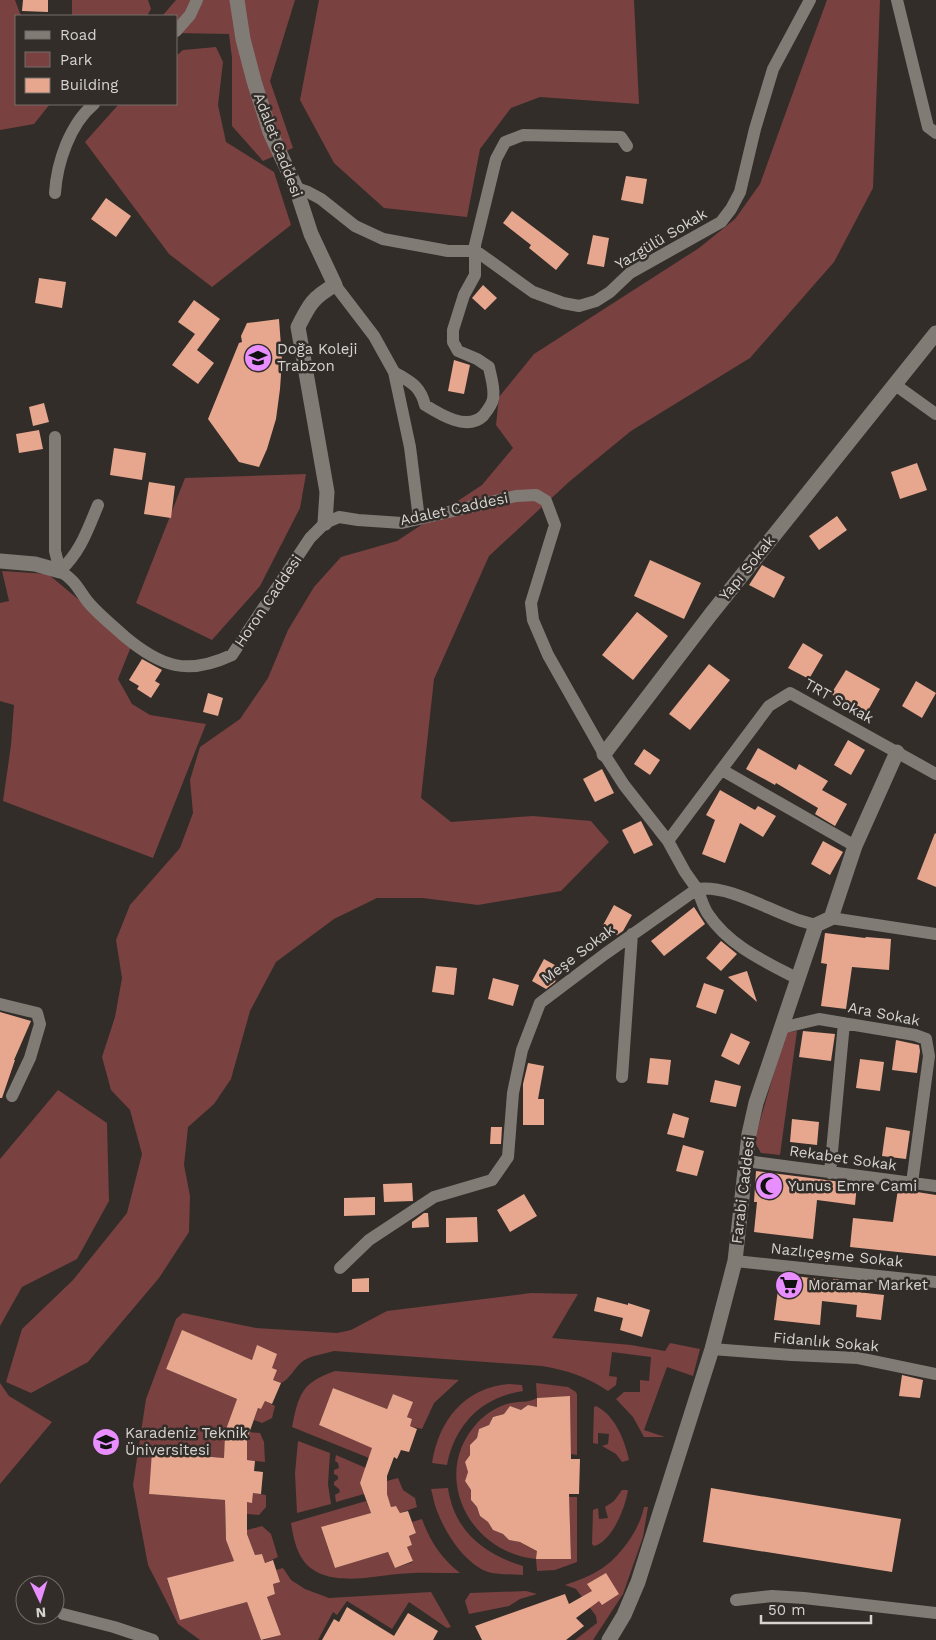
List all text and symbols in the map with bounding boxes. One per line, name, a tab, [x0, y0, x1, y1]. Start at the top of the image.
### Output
legend	[15, 15, 178, 105]
text: Road	[60, 26, 97, 44]
text: Park	[60, 51, 93, 69]
text: Building	[60, 76, 118, 94]
street label: Adalet Caddesi	[250, 90, 306, 200]
street label: Yazgülü Sokak	[612, 204, 711, 273]
place label: Doğa Koleji Trabzon	[277, 340, 358, 375]
school or university icon: Doğa Koleji Trabzon	[243, 343, 273, 373]
street label: Adalet Caddesi	[398, 489, 510, 529]
street label: Yapı Sokak	[715, 532, 779, 604]
street label: Horon Caddesi	[231, 551, 305, 651]
street label: TRT Sokak	[801, 675, 877, 728]
street label: Meşe Sokak	[538, 920, 619, 987]
street label: Ara Sokak	[846, 998, 922, 1030]
street label: Farabi Caddesi	[727, 1135, 759, 1245]
street label: Rekabet Sokak	[788, 1142, 898, 1175]
mosque icon: Yunus Emre Cami	[754, 1171, 784, 1201]
place label: Yunus Emre Cami	[788, 1177, 917, 1195]
street label: Nazlıçeşme Sokak	[770, 1239, 905, 1271]
supermarket icon: Moramar Market	[774, 1270, 804, 1300]
place label: Moramar Market	[808, 1276, 929, 1294]
street label: Fidanlık Sokak	[772, 1328, 880, 1356]
place label: Karadeniz Teknik Üniversitesi	[125, 1424, 248, 1459]
school or university icon: Karadeniz Teknik Üniversitesi	[91, 1427, 121, 1457]
north arrow	[15, 1575, 65, 1625]
scale bar	[761, 1592, 871, 1624]
text: 50 m	[768, 1601, 805, 1619]
text: N	[35, 1605, 47, 1621]

